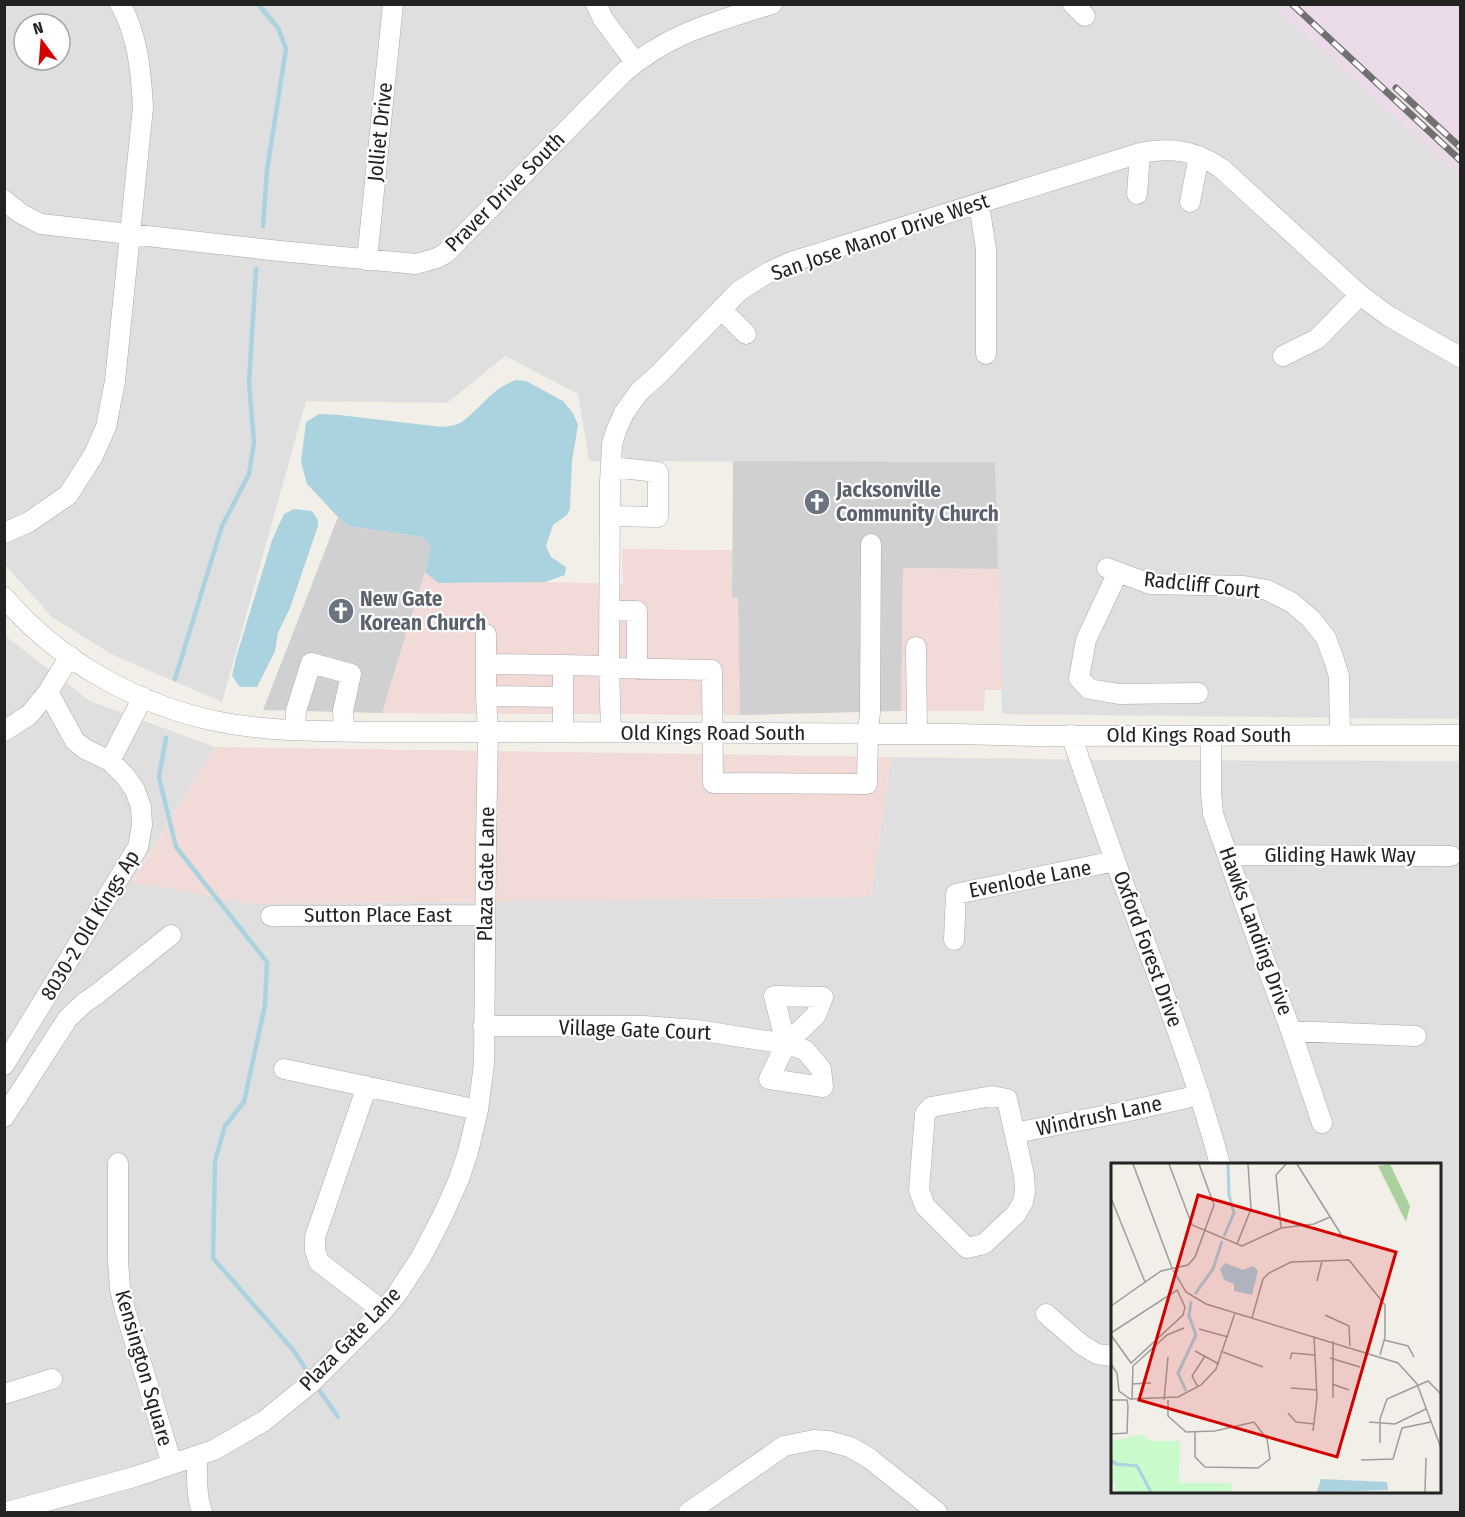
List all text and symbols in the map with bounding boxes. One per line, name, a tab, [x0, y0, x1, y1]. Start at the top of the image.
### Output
north arrow	[12, 12, 72, 72]
text: N	[31, 18, 45, 39]
street label: Jolliet Drive	[362, 81, 398, 183]
street label: Praver Drive South	[440, 127, 570, 257]
street label: San Jose Manor Drive West	[768, 187, 992, 286]
place label: Jacksonville Community Church	[835, 477, 999, 527]
church icon: Jacksonville Community Church	[802, 487, 832, 517]
street label: Radcliff Court	[1143, 566, 1262, 604]
place label: New Gate Korean Church	[360, 586, 486, 636]
church icon: New Gate Korean Church	[326, 596, 356, 626]
street label: Old Kings Road South	[621, 720, 805, 746]
street label: Old Kings Road South	[1107, 722, 1291, 748]
street label: Plaza Gate Lane	[472, 806, 500, 942]
street label: Gliding Hawk Way	[1264, 842, 1416, 868]
street label: Hawks Landing Drive	[1213, 843, 1299, 1019]
street label: 8030-2 Old Kings Ap	[35, 845, 145, 1005]
street label: Evenlode Lane	[967, 854, 1093, 904]
street label: Oxford Forest Drive	[1108, 867, 1188, 1031]
street label: Sutton Place East	[304, 902, 452, 928]
street label: Village Gate Court	[558, 1014, 712, 1046]
street label: Windrush Lane	[1034, 1090, 1164, 1142]
inset map	[1111, 1163, 1441, 1493]
street label: Plaza Gate Lane	[294, 1281, 406, 1397]
street label: Kensington Square	[109, 1287, 179, 1449]

